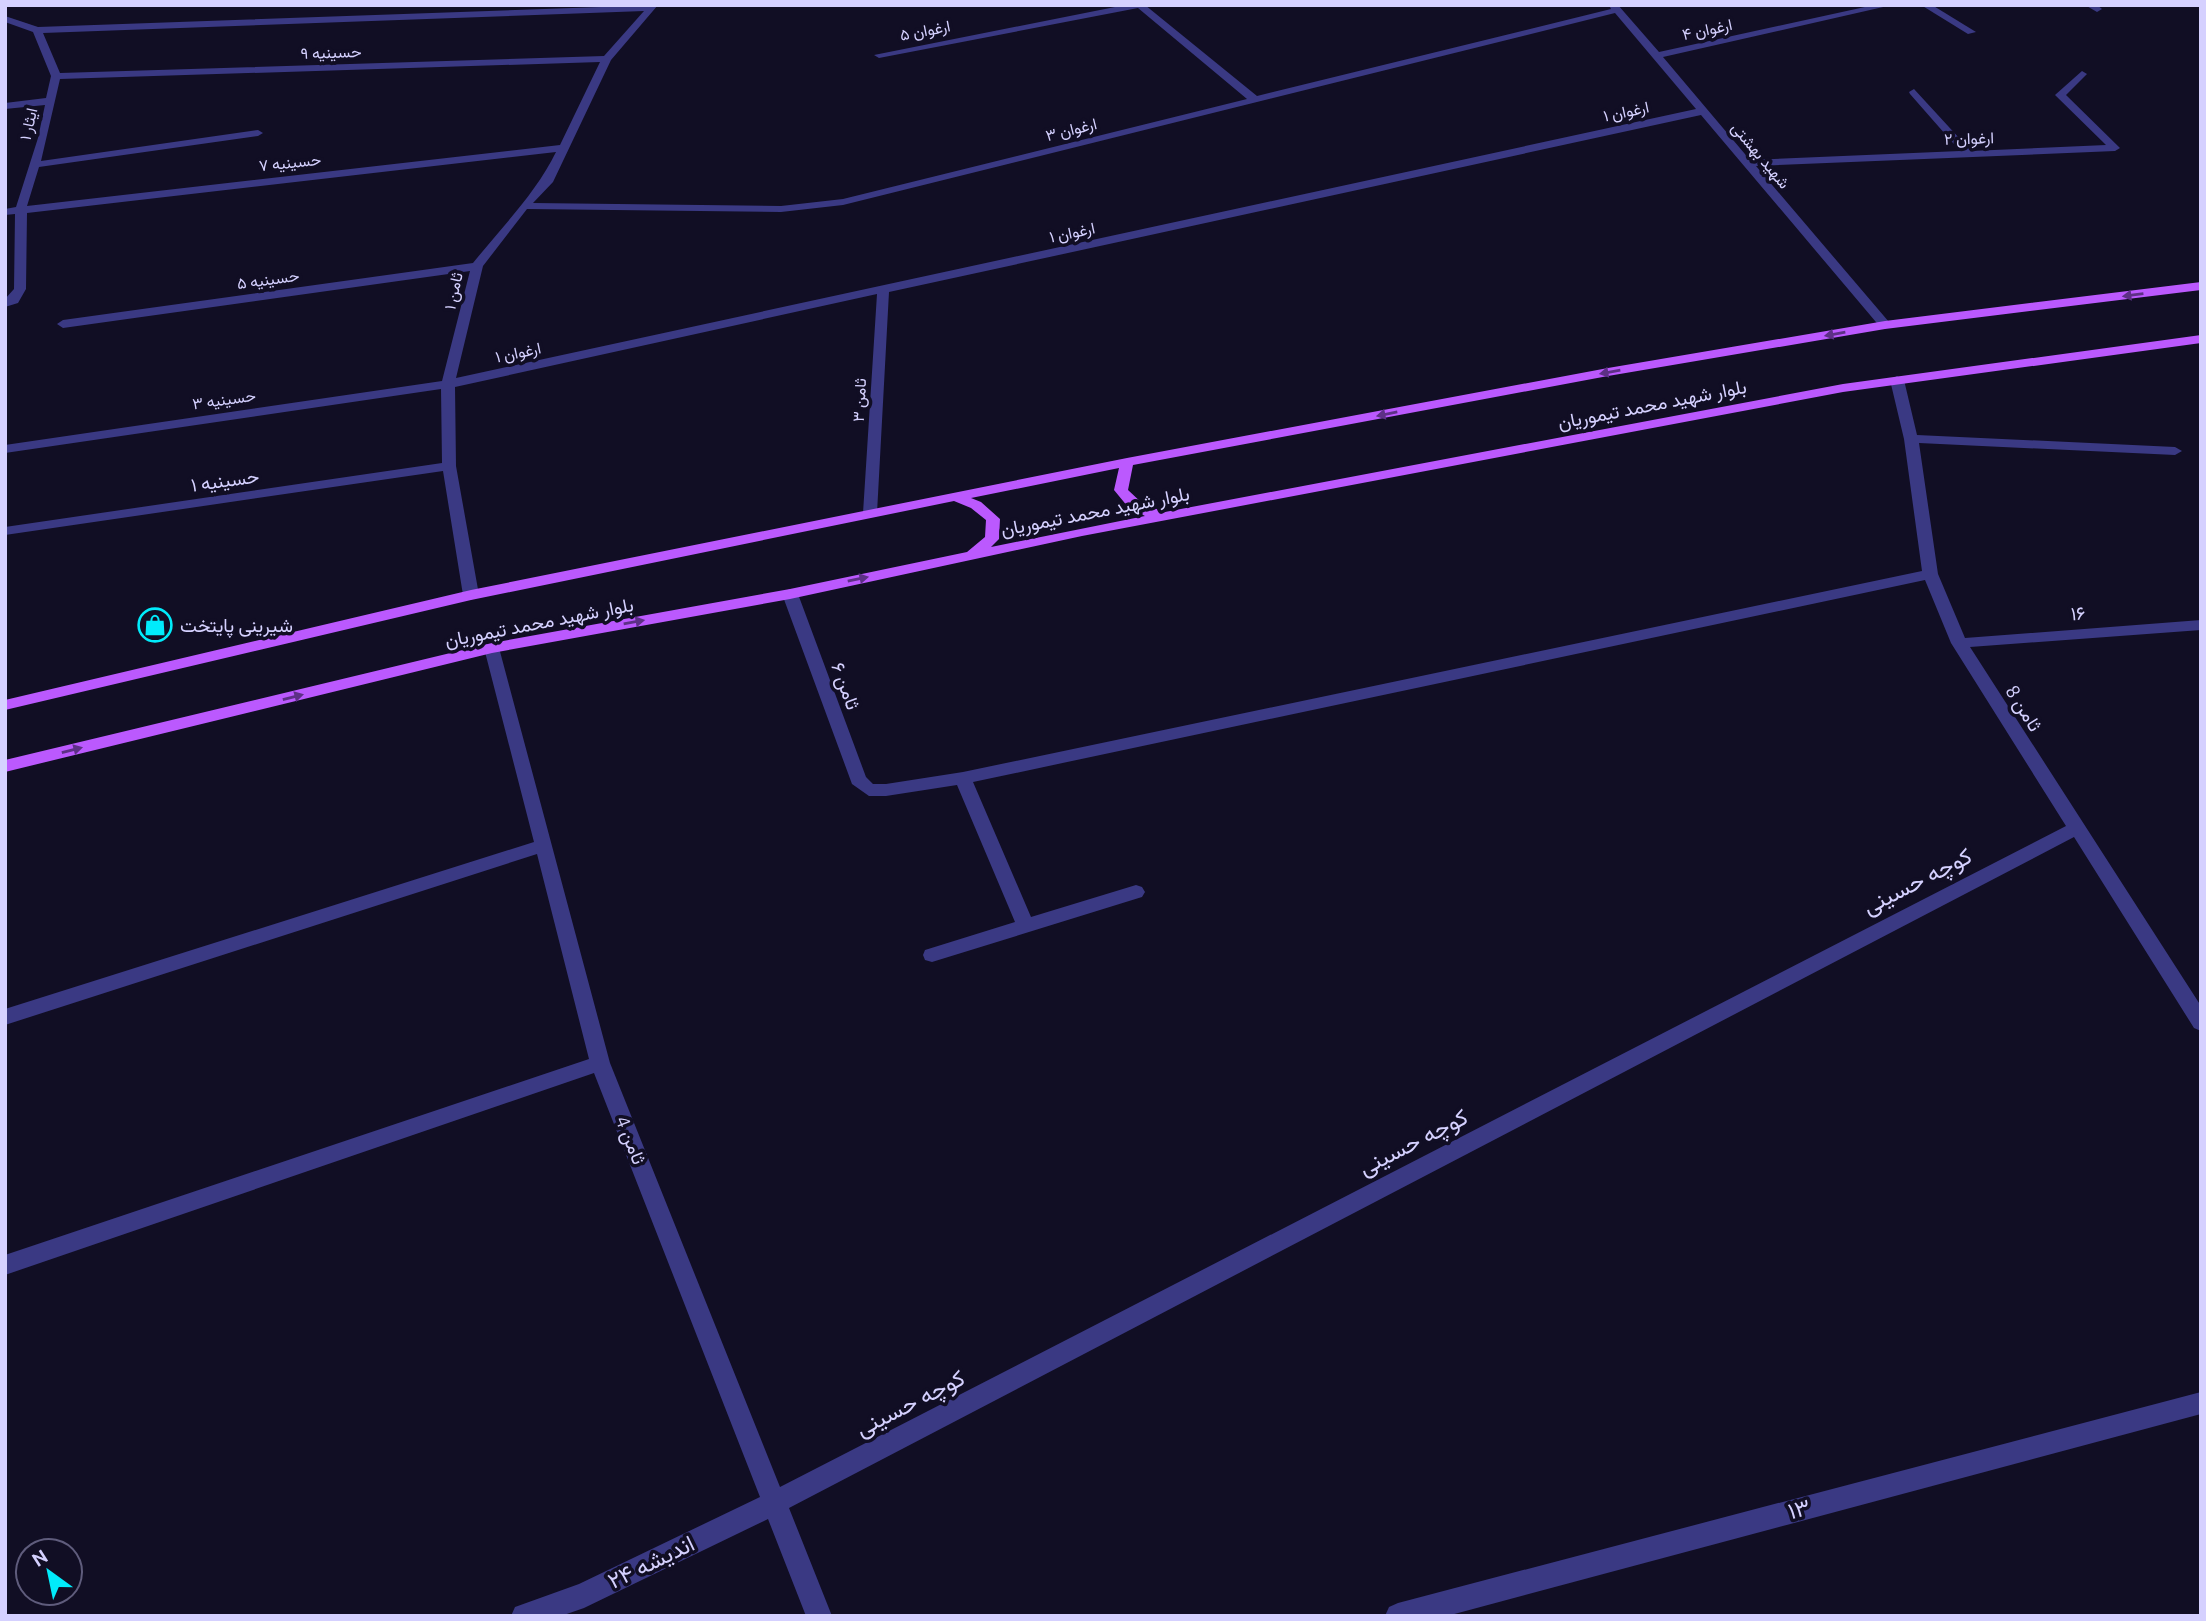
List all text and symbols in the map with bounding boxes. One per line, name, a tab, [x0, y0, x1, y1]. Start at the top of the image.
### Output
street label: ارغوان ۴	[1680, 15, 1734, 45]
street label: ارغوان ۵	[898, 16, 952, 46]
street label: حسینیه ۹	[300, 42, 362, 63]
street label: ارغوان ۱	[1602, 97, 1651, 127]
street label: ایثار ۱	[16, 106, 42, 142]
street label: ارغوان ۳	[1044, 114, 1099, 146]
street label: شهید بهشتی	[1727, 118, 1794, 193]
street label: ارغوان ۲	[1944, 128, 1994, 150]
street label: حسینیه ۷	[258, 150, 322, 175]
street label: ارغوان ۱	[1048, 218, 1097, 248]
street label: حسینیه ۵	[236, 266, 301, 293]
street label: ثامن ۱	[440, 271, 468, 312]
one-way arrow	[2122, 289, 2144, 300]
one-way arrow	[1824, 329, 1846, 340]
street label: ارغوان ۱	[494, 338, 543, 368]
one-way arrow	[1599, 367, 1621, 378]
street label: بلوار شهید محمد تیموریان	[1556, 375, 1748, 434]
street label: ثامن ۳	[849, 378, 871, 422]
street label: حسینیه ۳	[191, 386, 257, 413]
one-way arrow	[1376, 409, 1398, 420]
street label: حسینیه ۱	[189, 464, 261, 497]
street label: بلوار شهید محمد تیموریان	[999, 482, 1191, 541]
one-way arrow	[847, 574, 869, 585]
street label: بلوار شهید محمد تیموریان	[443, 593, 635, 652]
street label: ۱۶	[2070, 602, 2086, 624]
shop icon: شیرینی پایتخت	[136, 606, 174, 644]
place label: شیرینی پایتخت	[180, 614, 293, 639]
one-way arrow	[624, 616, 646, 627]
street label: ثامن ۶	[826, 659, 865, 713]
street label: ثامن 8	[2001, 681, 2047, 736]
one-way arrow	[282, 691, 304, 702]
one-way arrow	[61, 744, 83, 755]
street label: کوچه حسینی	[1858, 842, 1977, 922]
street label: کوچه حسینی	[1354, 1103, 1473, 1183]
street label: ثامن 4	[610, 1113, 651, 1168]
street label: کوچه حسینی	[851, 1364, 970, 1444]
street label: ۱۳	[1785, 1494, 1813, 1523]
street label: اندیشه ۲۴	[603, 1530, 699, 1594]
north arrow	[14, 1537, 84, 1607]
text: N	[28, 1545, 52, 1571]

